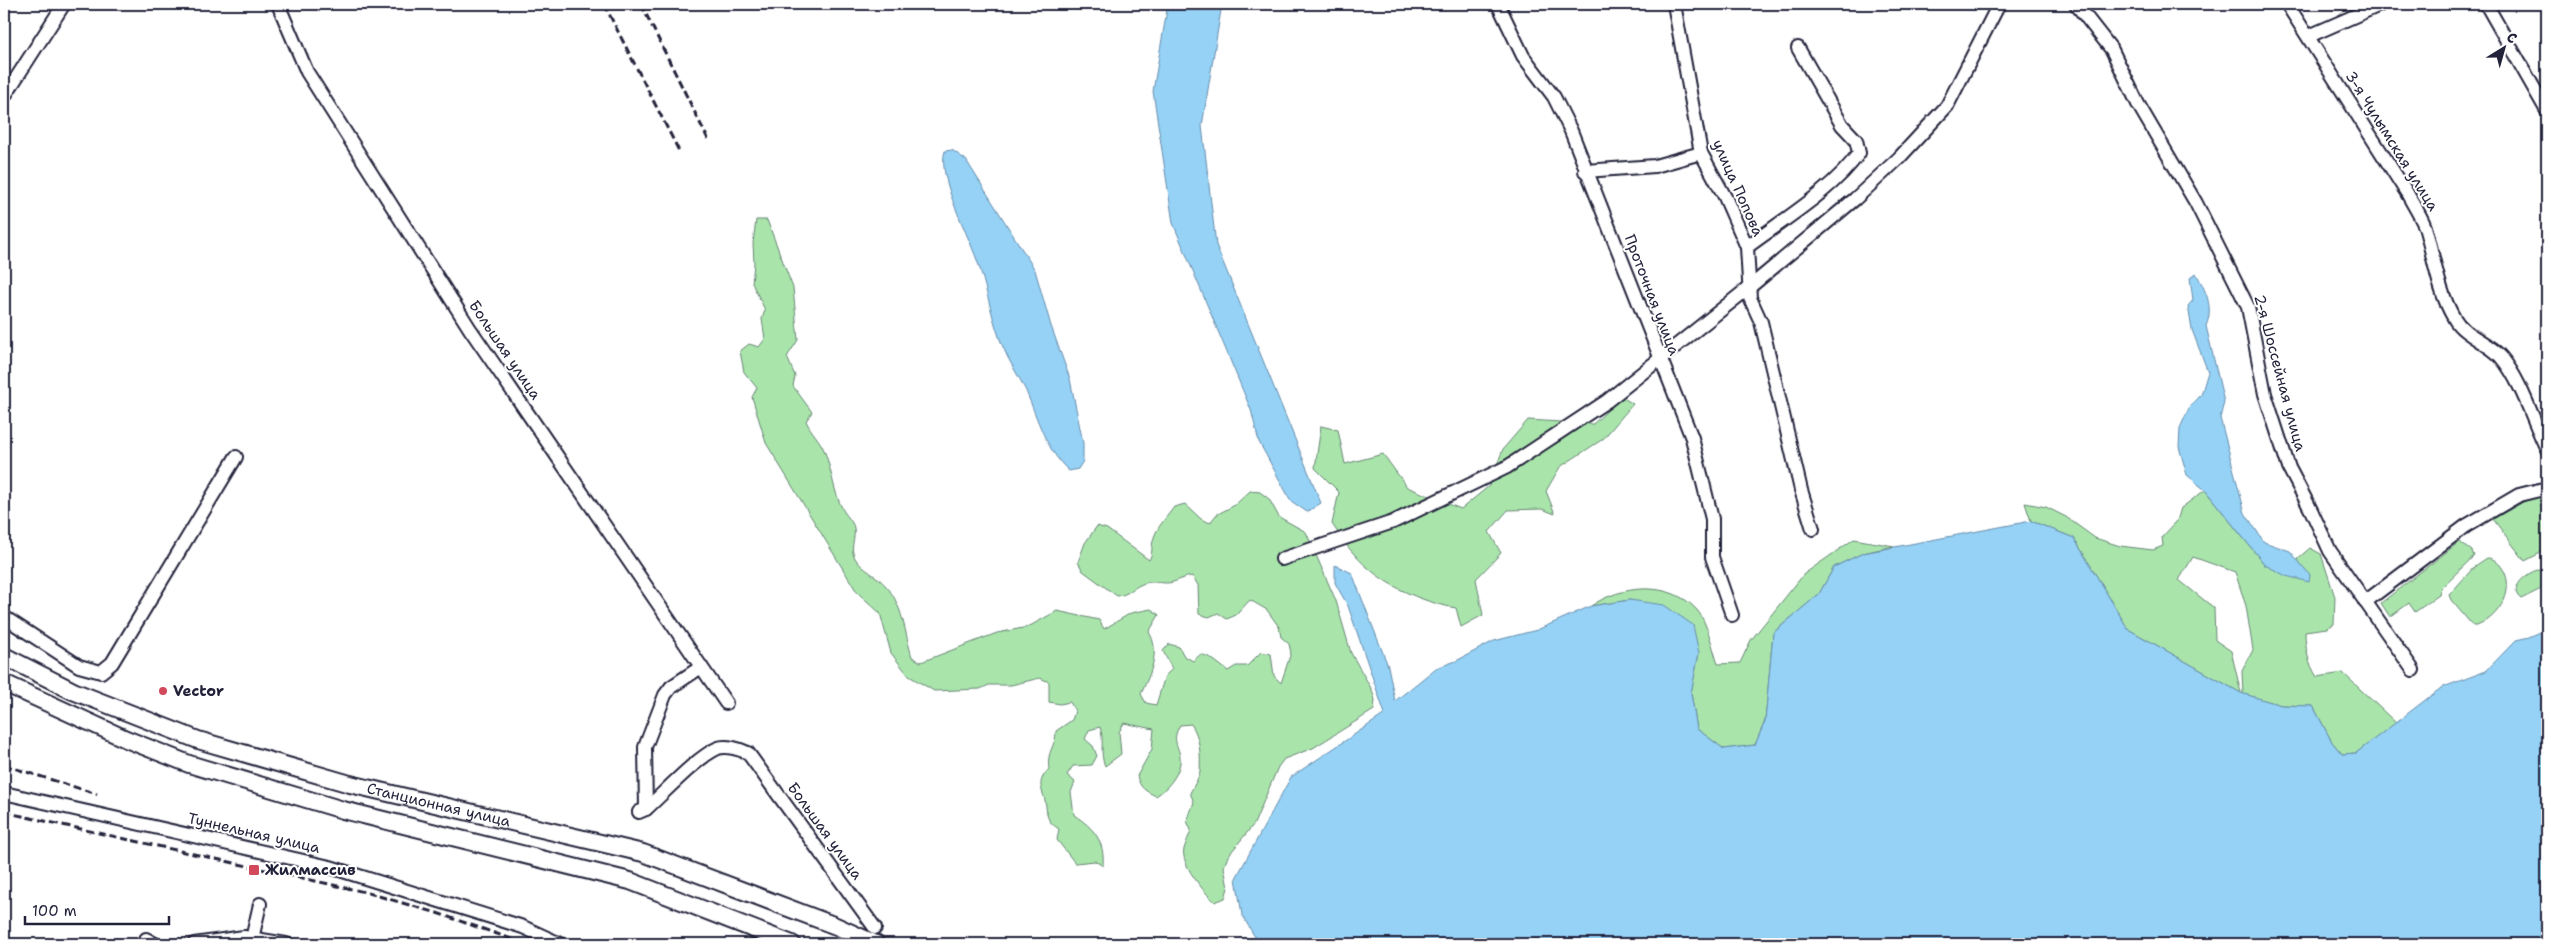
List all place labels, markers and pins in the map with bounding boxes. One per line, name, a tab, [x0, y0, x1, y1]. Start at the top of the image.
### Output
place label: Vector	[173, 681, 224, 701]
marker: Vector	[157, 685, 169, 697]
place label: Жилмассив	[265, 860, 356, 880]
marker: Жилмассив	[247, 863, 261, 877]

